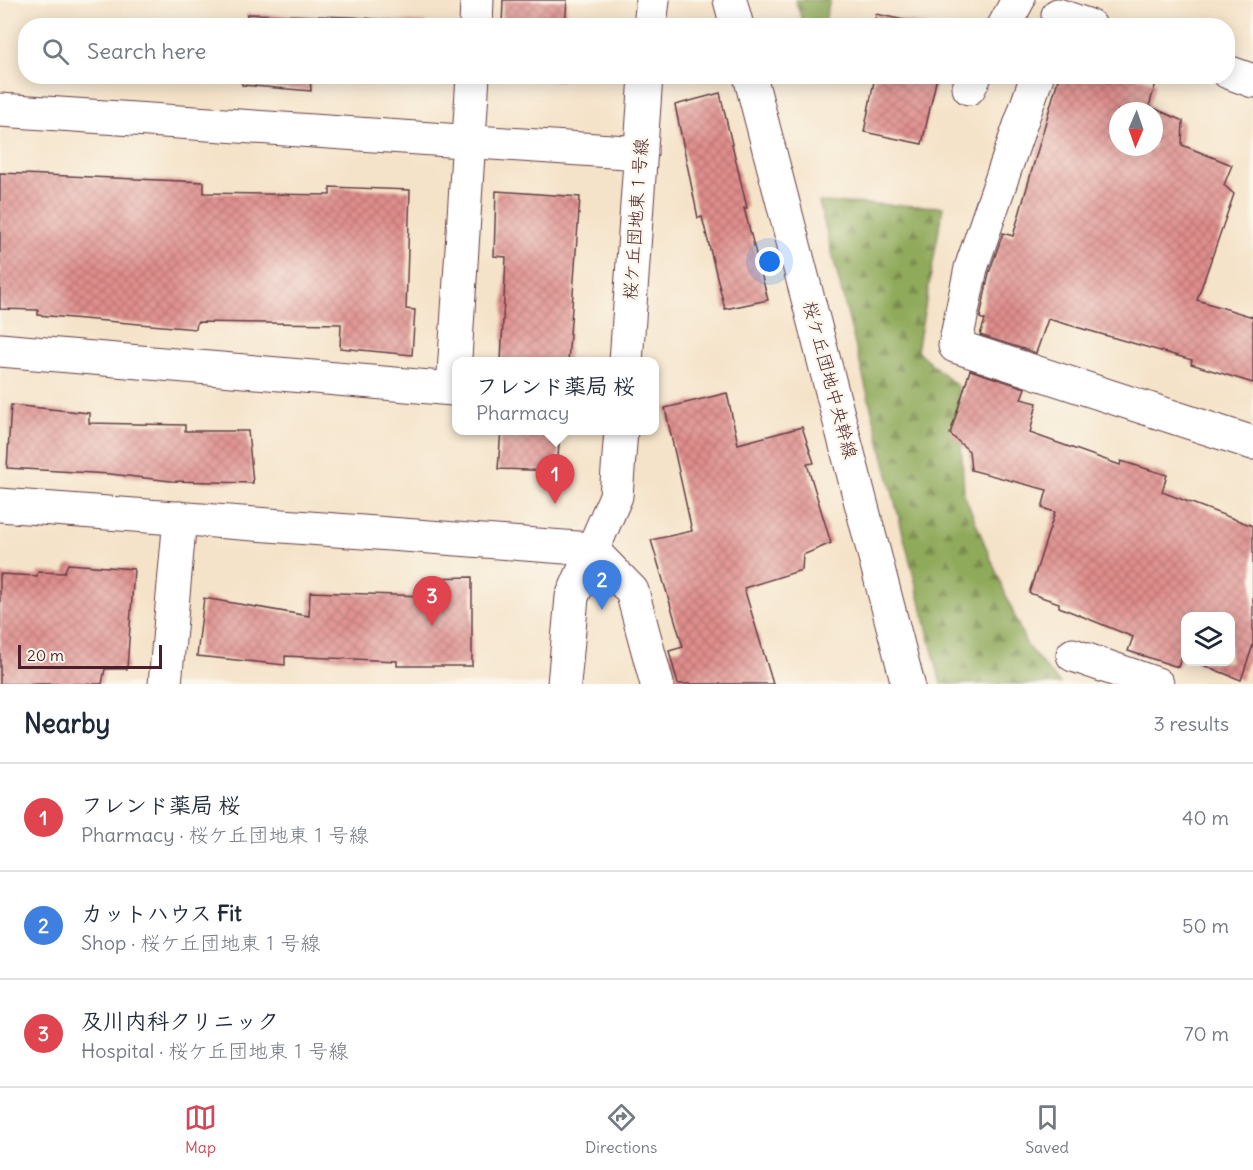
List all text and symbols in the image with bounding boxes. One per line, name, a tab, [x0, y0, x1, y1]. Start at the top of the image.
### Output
search box	[18, 18, 1235, 84]
icon: search	[39, 35, 72, 68]
text: Search here	[87, 37, 206, 65]
north arrow	[1109, 102, 1163, 156]
street label: 桜ケ丘団地東１号線	[618, 137, 653, 301]
your location	[755, 247, 784, 276]
street label: 桜ケ丘団地中央幹線	[798, 299, 863, 461]
popup	[452, 357, 659, 435]
text: フレンド薬局 桜	[476, 372, 635, 400]
text: Pharmacy	[476, 400, 569, 425]
pin: 1	[536, 454, 574, 504]
pin: 2	[582, 560, 622, 610]
pin: 3	[412, 576, 452, 626]
map controls	[1181, 612, 1235, 666]
button: layers	[1181, 612, 1235, 666]
scale bar	[18, 642, 162, 670]
text: 20 m	[27, 645, 64, 665]
text: Nearby	[24, 707, 110, 740]
text: 3 results	[1153, 711, 1229, 736]
text: フレンド薬局 桜	[81, 791, 240, 819]
text: 1	[40, 805, 47, 830]
text: 40 m	[1182, 805, 1229, 830]
text: Pharmacy · 桜ケ丘団地東１号線	[81, 822, 369, 847]
text: カットハウス Fit	[81, 899, 242, 927]
text: 2	[38, 913, 49, 938]
text: 50 m	[1182, 913, 1229, 938]
text: Shop · 桜ケ丘団地東１号線	[81, 930, 320, 955]
text: 及川内科クリニック	[81, 1007, 279, 1035]
text: 3	[38, 1021, 49, 1046]
text: 70 m	[1184, 1021, 1229, 1046]
text: Hospital · 桜ケ丘団地東１号線	[81, 1038, 348, 1063]
tab: Map	[184, 1101, 217, 1157]
tab: Directions	[585, 1101, 657, 1157]
tab: Saved	[1025, 1101, 1069, 1157]

